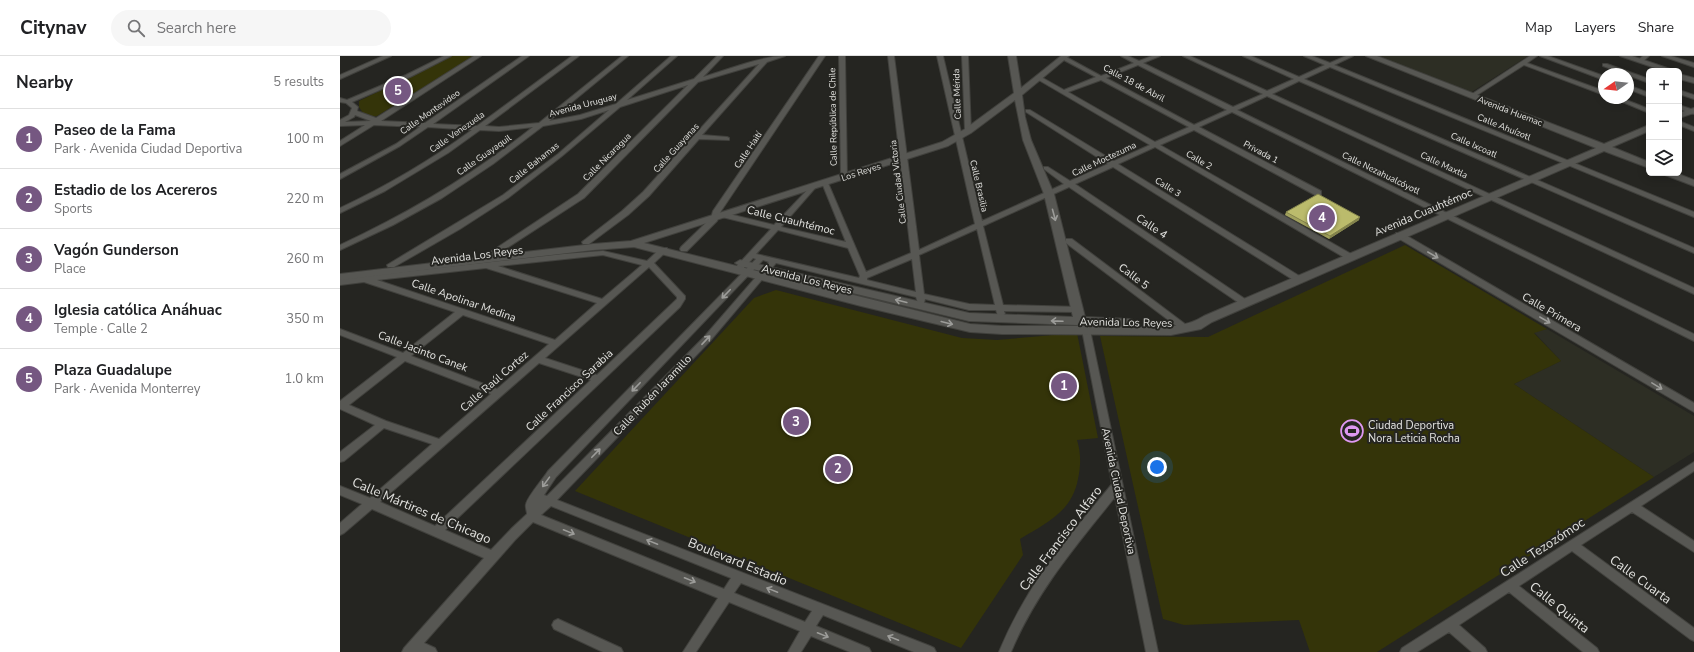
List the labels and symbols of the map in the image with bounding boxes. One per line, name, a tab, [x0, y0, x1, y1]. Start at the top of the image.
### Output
street label: Calle 18 de Abril	[1101, 62, 1167, 104]
street label: Calle República de Chile	[826, 68, 840, 166]
street label: Calle Mérida	[950, 68, 964, 120]
north arrow	[1598, 68, 1634, 104]
pin: 5	[385, 76, 411, 106]
street label: Calle Montevideo	[398, 87, 462, 137]
street label: Avenida Uruguay	[548, 90, 619, 120]
street label: Avenida Huemac	[1476, 93, 1544, 129]
street label: Calle Venezuela	[427, 108, 487, 156]
street label: Calle Ahuízotl	[1475, 111, 1533, 143]
street label: Calle Guayanas	[651, 121, 701, 175]
street label: Calle Haití	[731, 128, 765, 171]
street label: Calle Ixcoatl	[1449, 129, 1499, 161]
street label: Calle Nicaragua	[580, 130, 634, 184]
street label: Calle Guayaquil	[454, 132, 514, 178]
street label: Privada 1	[1241, 138, 1281, 166]
street label: Calle Ciudad Victoria	[887, 139, 909, 225]
street label: Calle Moctezuma	[1070, 139, 1138, 179]
street label: Calle Bahamas	[506, 140, 562, 186]
street label: Calle 2	[1184, 148, 1214, 172]
street label: Calle Nezahualcóyotl	[1340, 149, 1422, 197]
street label: Calle Maxtla	[1418, 149, 1470, 181]
street label: Calle Brasilia	[967, 159, 991, 213]
street label: Los Reyes	[840, 160, 882, 184]
street label: Calle 3	[1153, 174, 1183, 200]
street label: Avenida Cuauhtémoc	[1372, 185, 1474, 240]
street label: Calle Cuauhtémoc	[745, 202, 836, 239]
pin: 4	[1309, 203, 1335, 233]
one-way arrow	[1051, 208, 1058, 221]
street label: Calle 4	[1133, 210, 1171, 243]
street label: Avenida Los Reyes	[430, 242, 524, 269]
one-way arrow	[1427, 251, 1438, 259]
street label: Calle 5	[1115, 260, 1152, 293]
street label: Avenida Los Reyes	[760, 261, 854, 298]
street label: Calle Apolinar Medina	[410, 276, 518, 325]
one-way arrow	[721, 289, 731, 299]
street label: Calle Primera	[1519, 289, 1584, 336]
one-way arrow	[895, 297, 908, 305]
street label: Avenida Los Reyes	[1079, 314, 1173, 331]
one-way arrow	[1051, 317, 1064, 324]
one-way arrow	[1539, 317, 1551, 325]
one-way arrow	[940, 320, 953, 327]
street label: Calle Jacinto Canek	[376, 327, 470, 376]
one-way arrow	[701, 335, 711, 345]
street label: Calle Francisco Sarabia	[523, 346, 616, 435]
street label: Calle Raúl Cortez	[457, 348, 532, 415]
street label: Calle Rubén Jaramillo	[610, 352, 695, 439]
pin: 1	[1051, 371, 1077, 401]
one-way arrow	[631, 382, 640, 392]
one-way arrow	[1651, 383, 1663, 391]
pin: 3	[783, 407, 809, 437]
sports icon: Ciudad Deportiva Nora Leticia Rocha	[1339, 418, 1365, 444]
place label: Ciudad Deportiva Nora Leticia Rocha	[1368, 418, 1460, 446]
street label: Avenida Ciudad Deportiva	[1098, 426, 1139, 556]
one-way arrow	[591, 448, 601, 458]
pin: 2	[825, 454, 851, 484]
your location	[1147, 457, 1167, 477]
street label: Calle Mártires de Chicago	[349, 473, 494, 548]
one-way arrow	[542, 476, 550, 487]
street label: Calle Francisco Alfaro	[1015, 482, 1106, 595]
street label: Calle Tezozómoc	[1497, 514, 1588, 582]
one-way arrow	[563, 528, 575, 536]
street label: Boulevard Estadio	[685, 534, 790, 590]
one-way arrow	[646, 537, 658, 545]
street label: Calle Cuarta	[1606, 551, 1675, 608]
one-way arrow	[683, 577, 695, 585]
street label: Calle Quinta	[1526, 578, 1593, 638]
one-way arrow	[767, 585, 779, 593]
one-way arrow	[816, 631, 828, 639]
one-way arrow	[888, 633, 900, 641]

